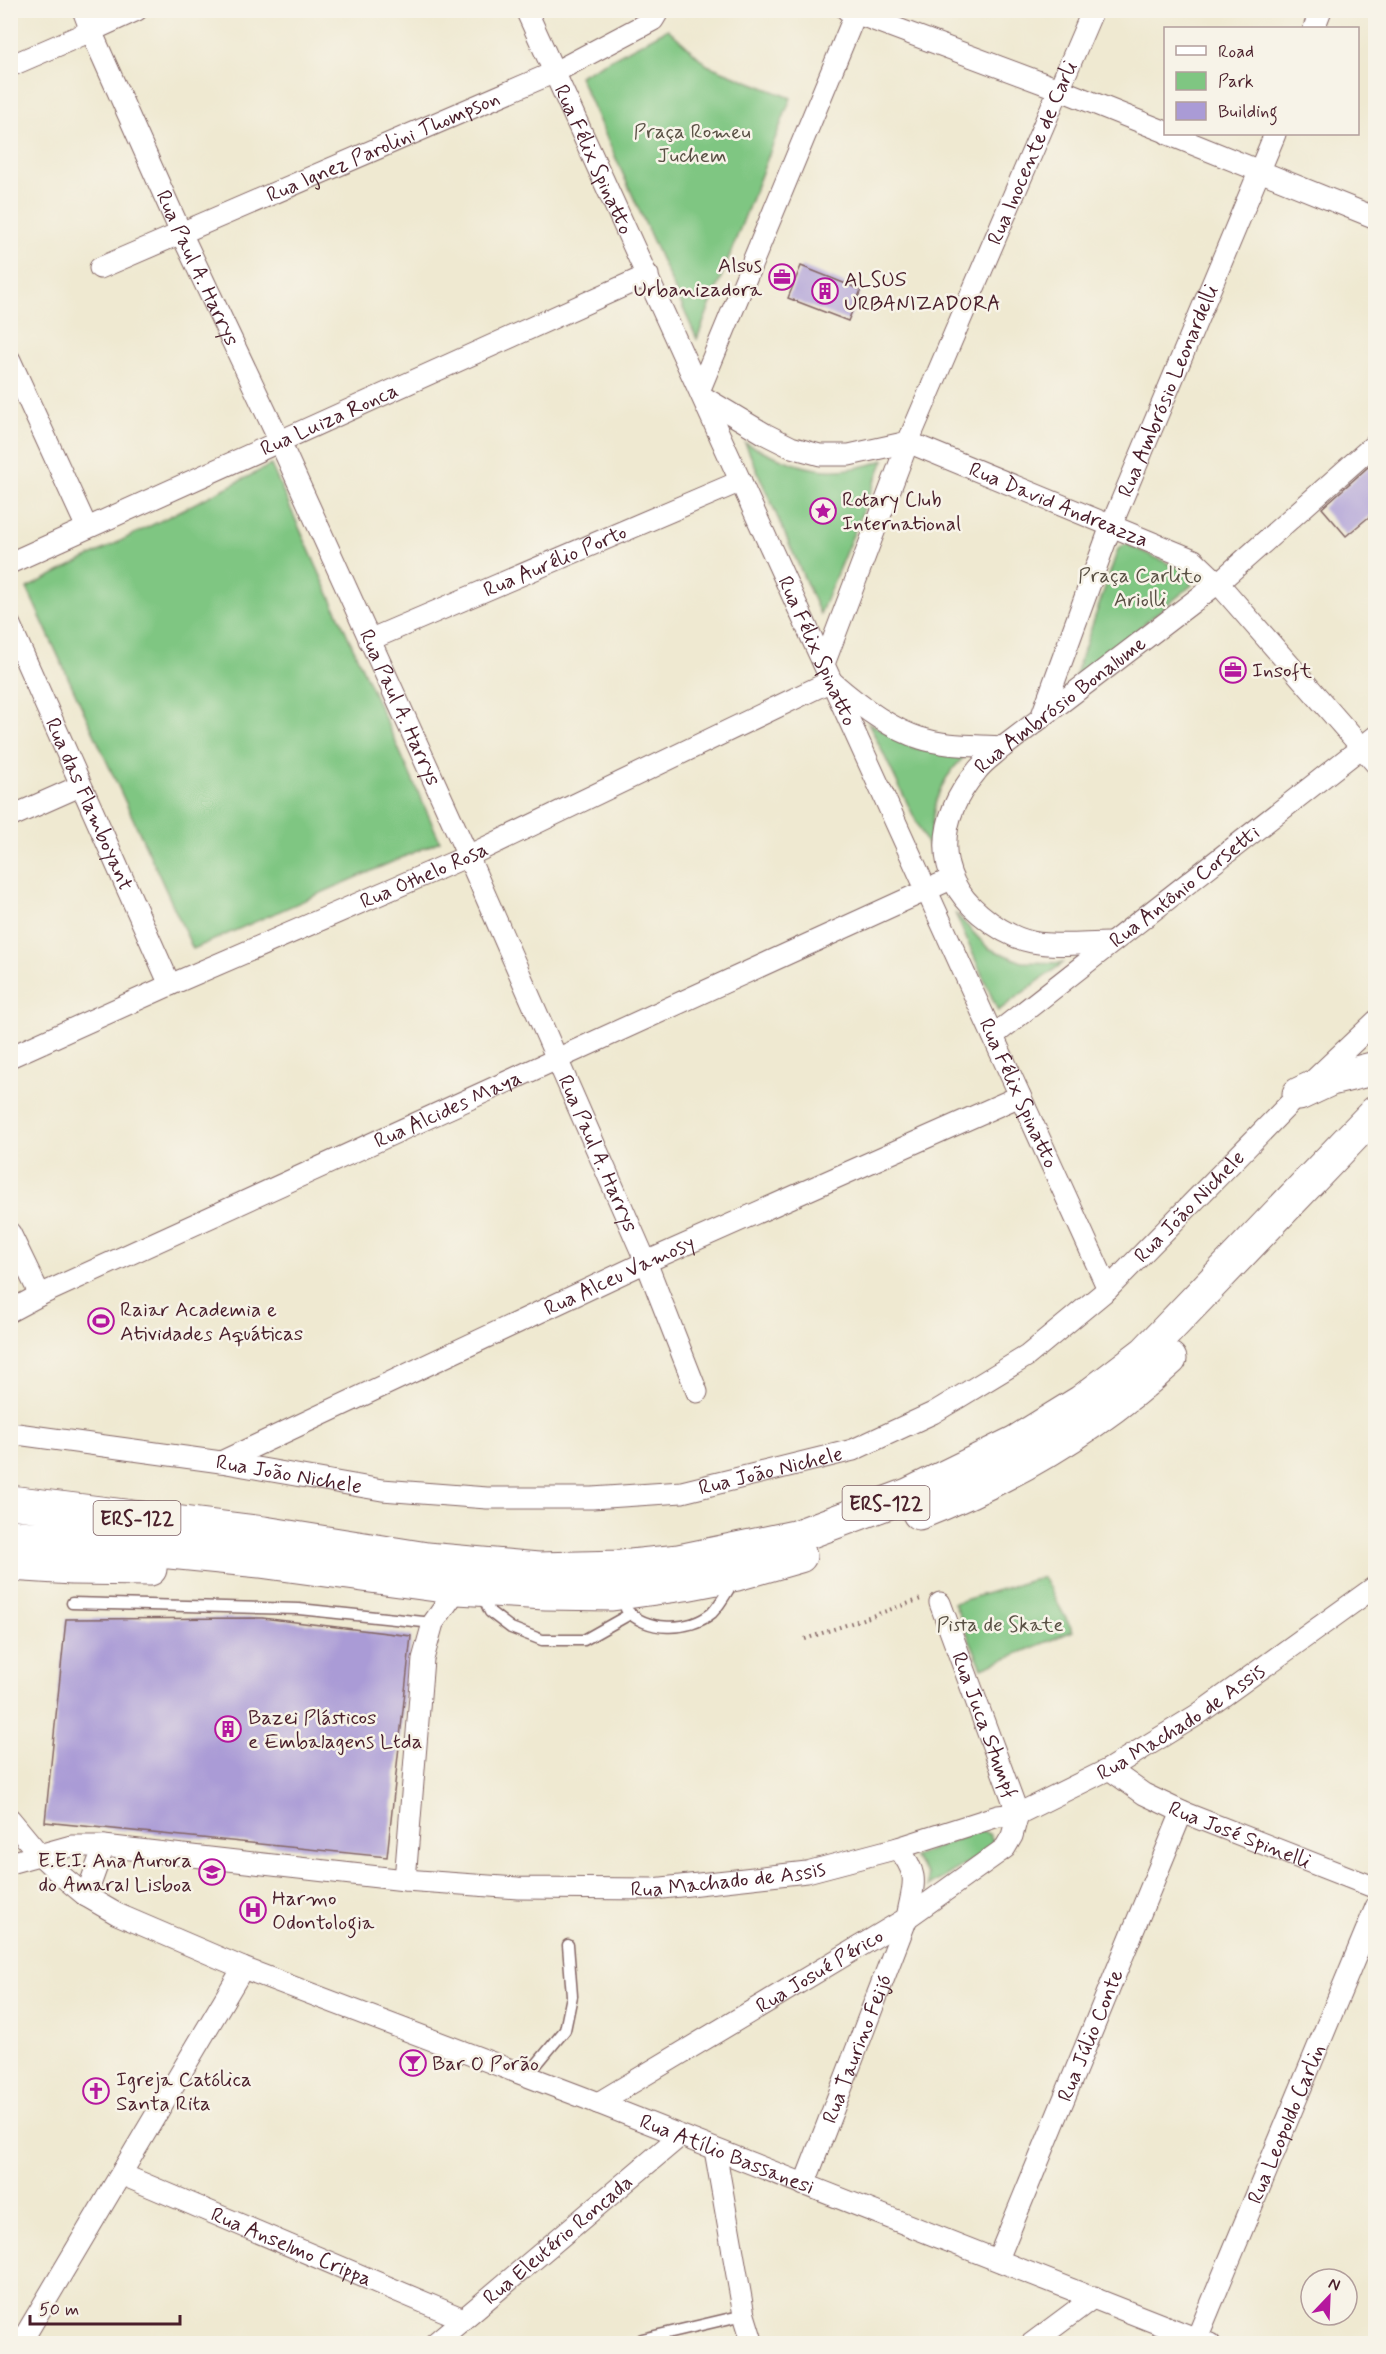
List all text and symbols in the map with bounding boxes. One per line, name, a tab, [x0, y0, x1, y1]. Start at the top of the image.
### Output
legend	[1164, 27, 1359, 135]
text: Road	[1218, 40, 1254, 64]
street label: Rua Inocente de Carli	[981, 57, 1085, 250]
text: Park	[1218, 70, 1254, 94]
street label: Rua Félix Spinatto	[547, 80, 639, 239]
street label: Rua Ignez Parolini Thompson	[262, 85, 504, 210]
text: Building	[1218, 100, 1278, 126]
park label: Praça Romeu Juchem	[633, 118, 751, 170]
street label: Rua Paul A. Harrys	[149, 186, 245, 351]
place label: Alsus Urbanizadora	[634, 252, 762, 304]
office icon: Alsus Urbanizadora	[767, 262, 797, 292]
place label: ALSUS URBANIZADORA	[844, 266, 1001, 318]
building icon: ALSUS URBANIZADORA	[810, 276, 840, 306]
street label: Rua Ambrósio Leonardelli	[1112, 281, 1225, 502]
street label: Rua Luiza Ronca	[256, 377, 403, 463]
street label: Rua David Andreazza	[965, 456, 1152, 555]
place label: Rotary Club International	[842, 486, 961, 538]
place icon: Rotary Club International	[808, 496, 838, 526]
street label: Rua Aurélio Porto	[479, 519, 631, 605]
park label: Praça Carlito Ariolli	[1078, 562, 1202, 614]
street label: Rua Félix Spinatto	[770, 572, 863, 731]
street label: Rua Paul A. Harrys	[352, 625, 447, 790]
street label: Rua Ambrósio Bonalume	[968, 630, 1152, 780]
office icon: Insoft	[1218, 655, 1248, 685]
place label: Insoft	[1252, 657, 1313, 685]
street label: Rua das Flamboyant	[38, 714, 139, 895]
street label: Rua Antônio Corsetti	[1104, 819, 1266, 955]
street label: Rua Othelo Rosa	[356, 835, 493, 916]
street label: Rua Félix Spinatto	[972, 1014, 1064, 1173]
street label: Rua Alcides Maya	[370, 1064, 526, 1156]
street label: Rua Paul A. Harrys	[551, 1071, 644, 1237]
street label: Rua João Nichele	[1128, 1144, 1251, 1269]
street label: Rua Alceu Vamosy	[540, 1229, 699, 1323]
place label: Raiar Academia e Atividades Aquáticas	[120, 1296, 303, 1348]
sports icon: Raiar Academia e Atividades Aquáticas	[86, 1306, 116, 1336]
street label: Rua João Nichele	[696, 1440, 846, 1502]
street label: Rua João Nichele	[214, 1448, 364, 1501]
road number: ERS-122	[842, 1486, 930, 1520]
road number: ERS-122	[94, 1501, 180, 1535]
park label: Pista de Skate	[936, 1611, 1064, 1639]
street label: Rua Juca Stumpf	[944, 1648, 1024, 1802]
street label: Rua Machado de Assis	[1092, 1657, 1271, 1788]
place label: Bazei Plásticos e Embalagens Ltda	[248, 1704, 423, 1756]
building icon: Bazei Plásticos e Embalagens Ltda	[213, 1714, 243, 1744]
street label: Rua José Spinelli	[1164, 1795, 1314, 1876]
place label: E.E.I. Ana Aurora do Amaral Lisboa	[38, 1847, 192, 1899]
street label: Rua Machado de Assis	[631, 1855, 829, 1904]
school or university icon: E.E.I. Ana Aurora do Amaral Lisboa	[197, 1857, 227, 1887]
place label: Harmo Odontologia	[272, 1885, 375, 1939]
hospital icon: Harmo Odontologia	[238, 1895, 268, 1925]
street label: Rua Josué Périco	[751, 1922, 889, 2020]
street label: Rua Júlio Conte	[1051, 1965, 1131, 2106]
street label: Rua Taurino Feijó	[816, 1971, 899, 2128]
street label: Rua Leopoldo Carlin	[1241, 2040, 1333, 2208]
bar icon: Bar O Porão	[398, 2048, 428, 2078]
place label: Bar O Porão	[432, 2050, 539, 2078]
place label: Igreja Católica Santa Rita	[116, 2066, 252, 2118]
church icon: Igreja Católica Santa Rita	[81, 2076, 111, 2106]
street label: Rua Atílio Bassanesi	[635, 2108, 818, 2202]
street label: Rua Eleutério Roncada	[477, 2169, 639, 2312]
street label: Rua Anselmo Crippa	[206, 2201, 376, 2294]
north arrow	[1299, 2267, 1359, 2327]
text: N	[1325, 2273, 1343, 2296]
scale bar	[30, 2288, 180, 2326]
text: 50 m	[39, 2298, 79, 2322]

